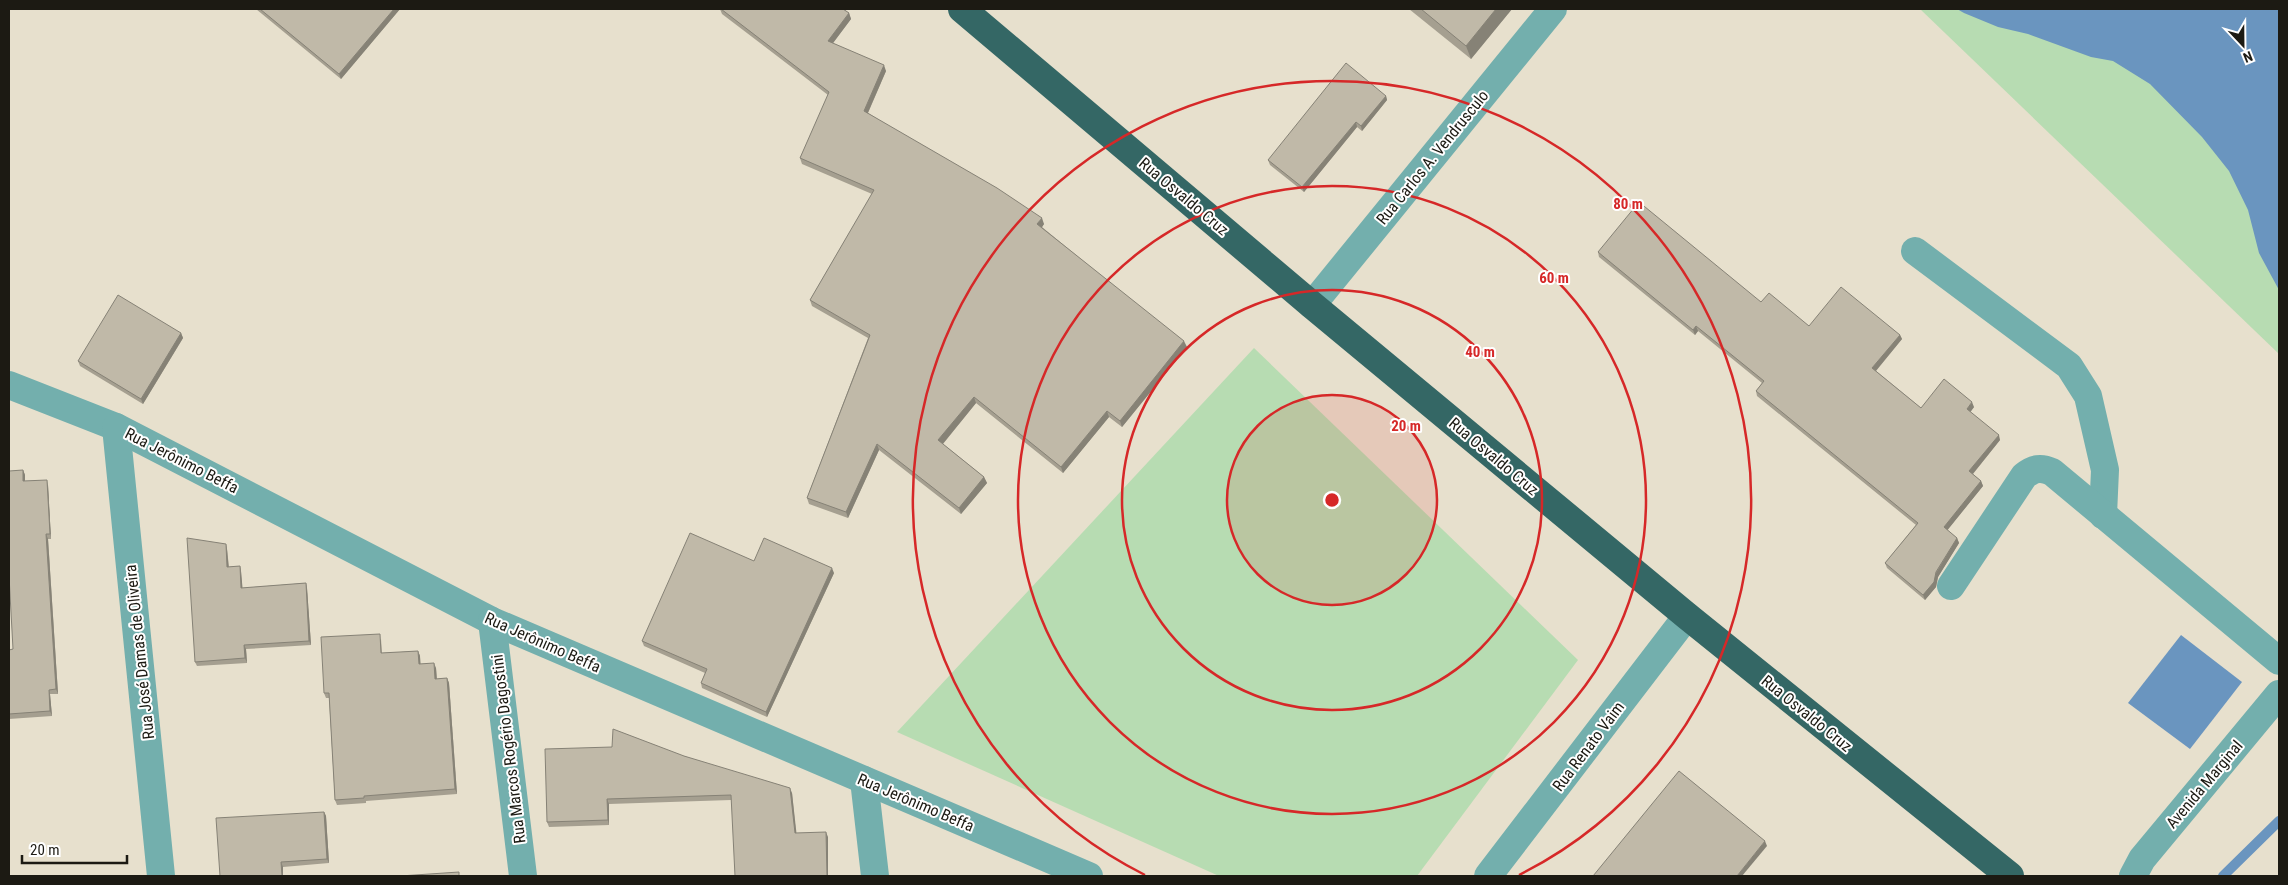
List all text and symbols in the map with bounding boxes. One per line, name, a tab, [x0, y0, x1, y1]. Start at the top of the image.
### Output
north arrow	[2218, 20, 2268, 70]
text: N	[2241, 48, 2255, 66]
street label: Rua Carlos A. Vendrusculo	[1372, 86, 1492, 228]
street label: Rua Osvaldo Cruz	[1135, 153, 1232, 239]
text: 80 m	[1613, 195, 1643, 213]
text: 60 m	[1539, 269, 1569, 287]
text: 40 m	[1465, 343, 1495, 361]
street label: Rua Osvaldo Cruz	[1445, 413, 1542, 499]
text: 20 m	[1391, 417, 1421, 435]
street label: Rua Jerônimo Beffa	[122, 424, 242, 497]
centre of rings	[1323, 491, 1341, 509]
street label: Rua José Damas de Oliveira	[121, 564, 158, 740]
street label: Rua Jerônimo Beffa	[482, 608, 604, 677]
street label: Rua Marcos Rogério Dagostini	[487, 653, 530, 845]
street label: Rua Osvaldo Cruz	[1758, 671, 1856, 756]
street label: Rua Renato Vaim	[1549, 698, 1628, 795]
street label: Avenida Marginal	[2162, 737, 2247, 832]
street label: Rua Jerônimo Beffa	[855, 769, 977, 836]
scale bar	[22, 832, 128, 864]
text: 20 m	[30, 841, 60, 859]

